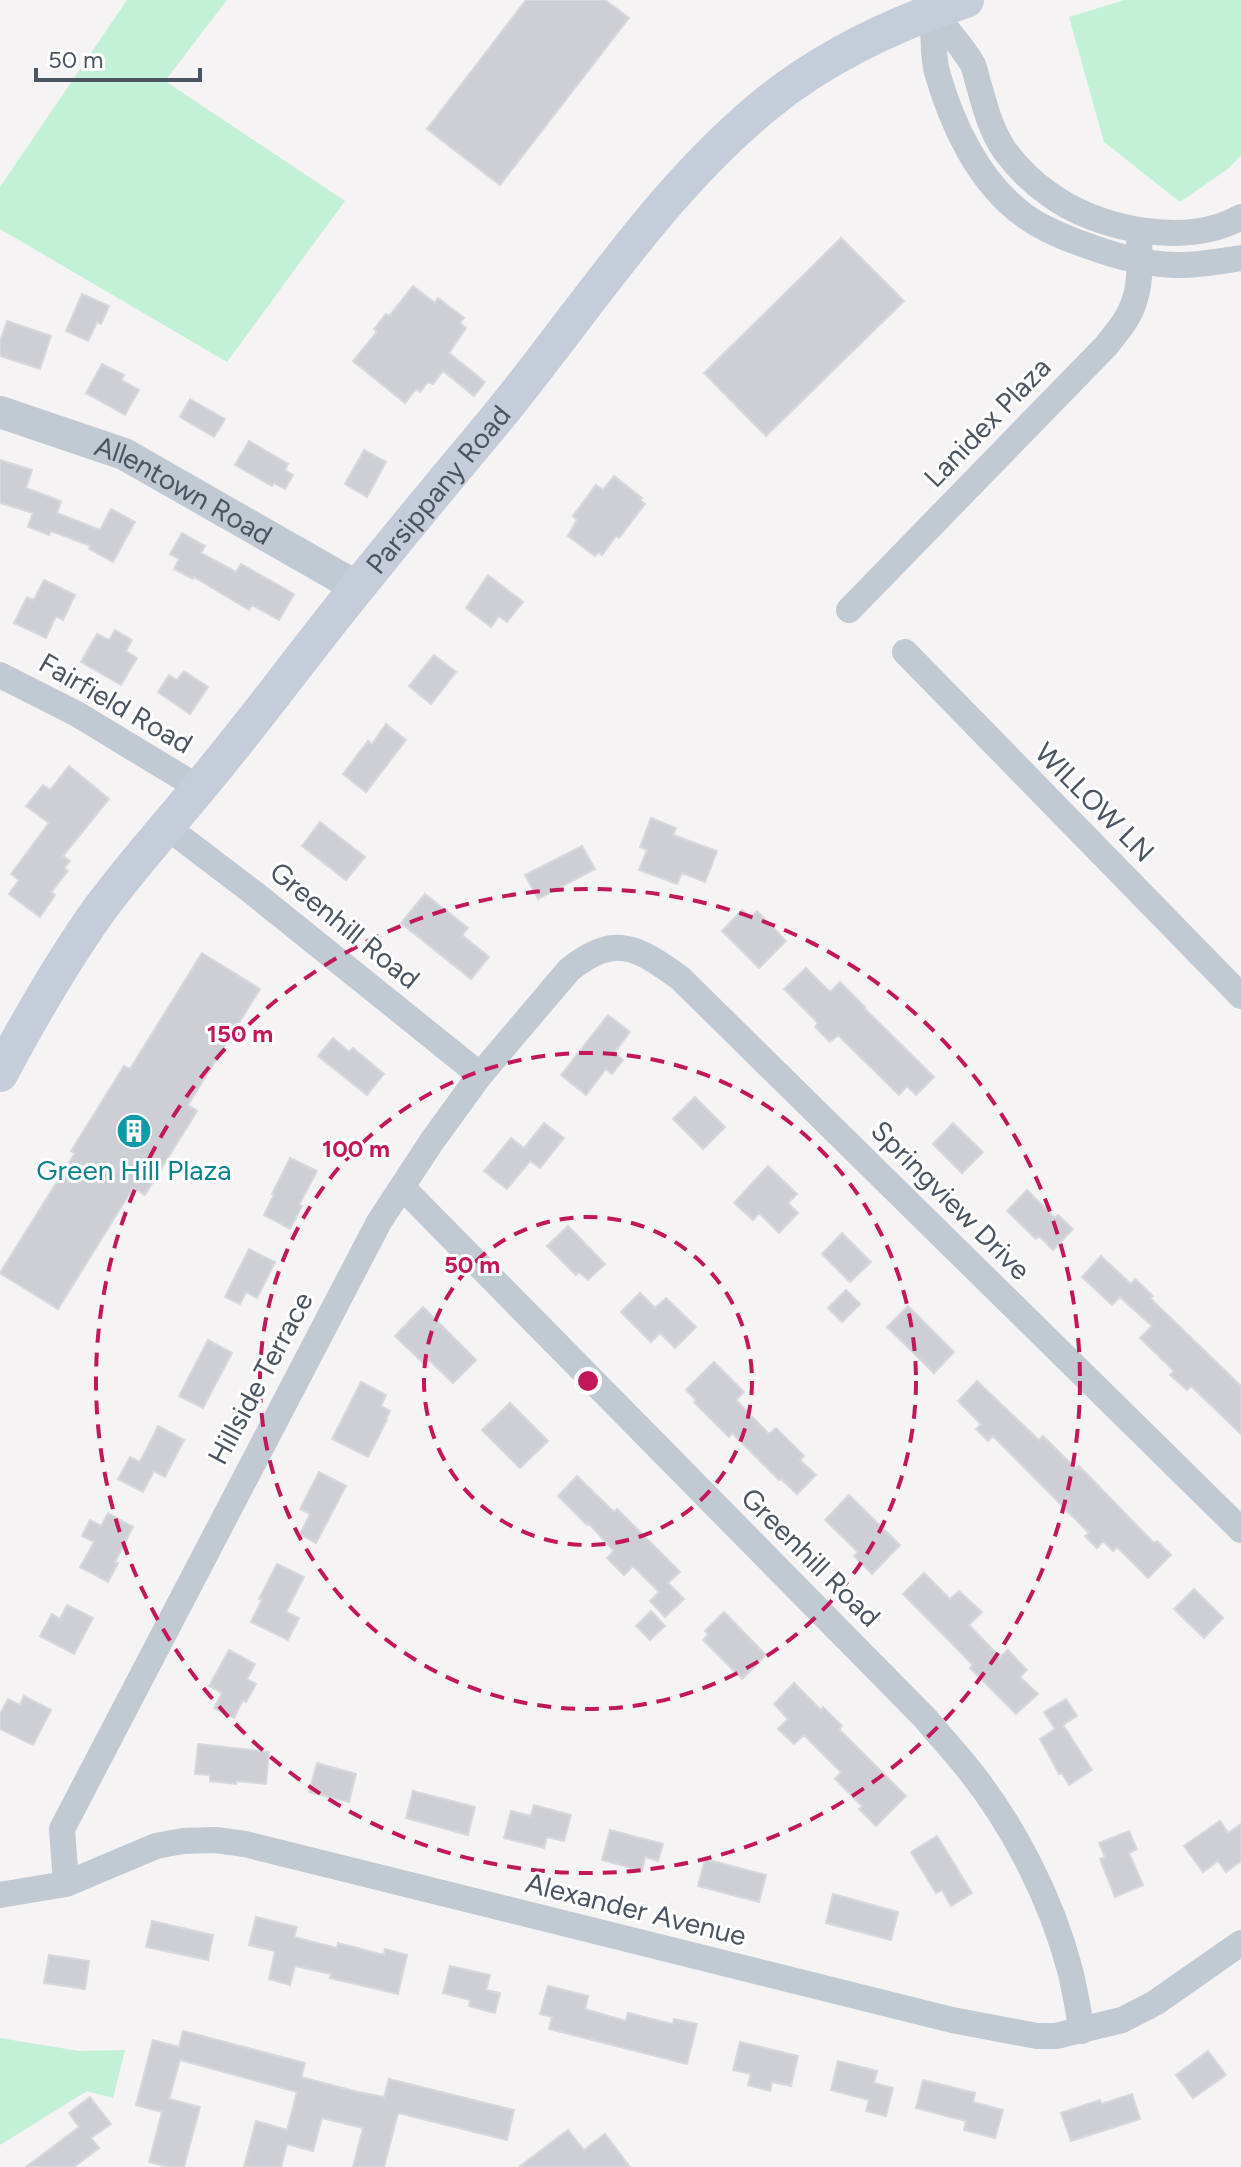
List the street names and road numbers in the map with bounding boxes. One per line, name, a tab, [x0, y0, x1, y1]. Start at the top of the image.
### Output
street label: Lanidex Plaza	[917, 350, 1057, 494]
street label: Parsippany Road	[359, 398, 517, 580]
street label: Allentown Road	[90, 428, 278, 552]
street label: Fairfield Road	[33, 645, 199, 761]
street label: WILLOW LN	[1028, 735, 1162, 869]
street label: Greenhill Road	[263, 854, 427, 996]
street label: Springview Drive	[864, 1113, 1038, 1287]
street label: Hillside Terrace	[200, 1286, 320, 1470]
street label: Greenhill Road	[734, 1480, 888, 1634]
street label: Alexander Avenue	[522, 1865, 750, 1953]

